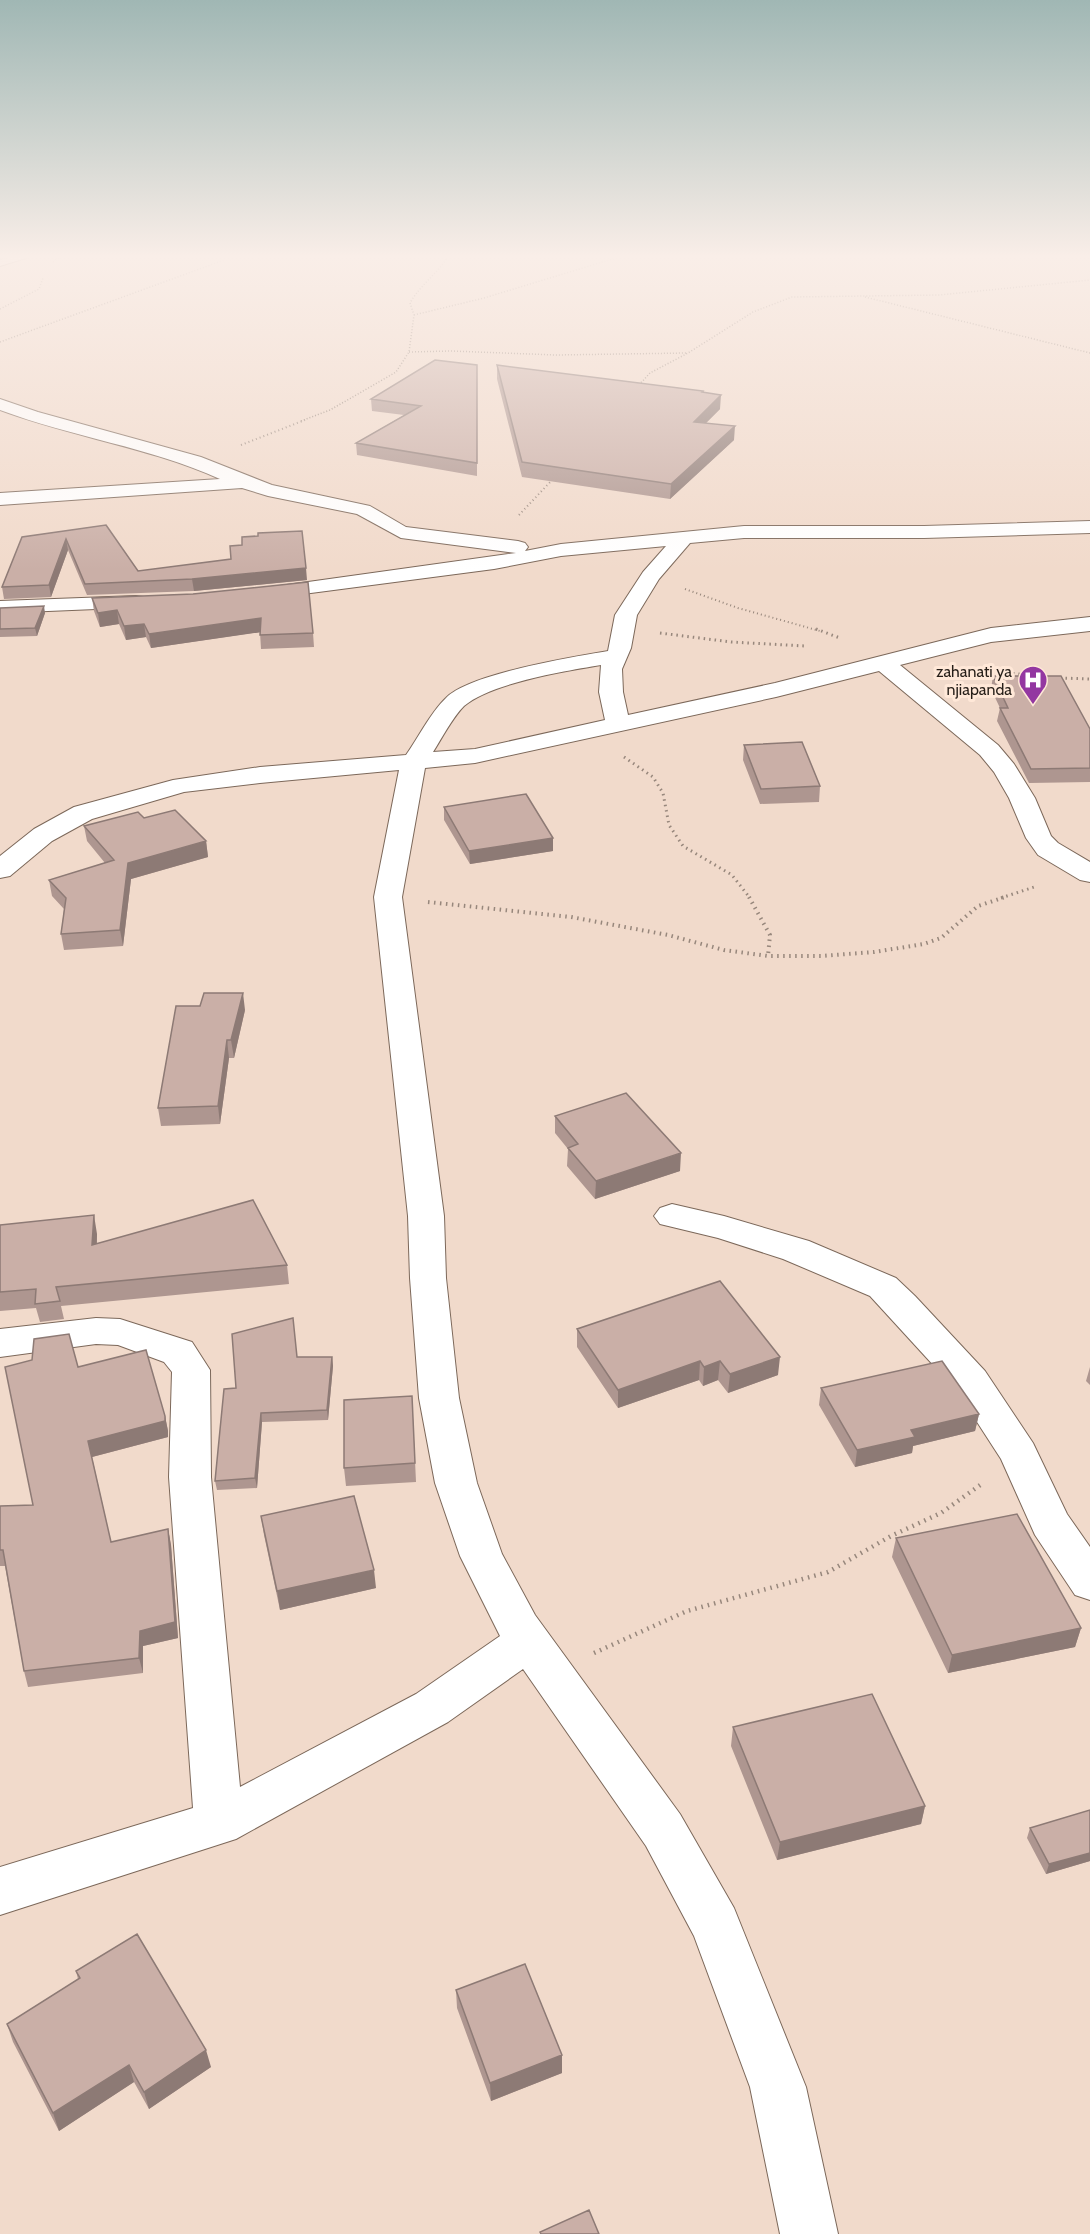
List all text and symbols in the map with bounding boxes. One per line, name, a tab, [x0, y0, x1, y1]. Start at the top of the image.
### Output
place label: zahanati ya njiapanda	[936, 662, 1012, 699]
hospital icon: zahanati ya njiapanda	[1017, 664, 1049, 706]

